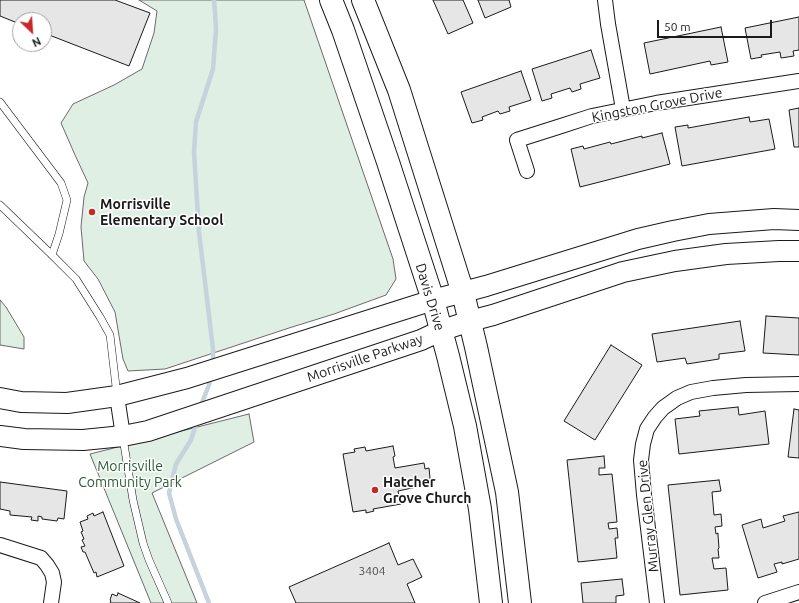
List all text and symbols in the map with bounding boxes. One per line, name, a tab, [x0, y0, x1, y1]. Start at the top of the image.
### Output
north arrow	[12, 12, 52, 52]
scale bar	[659, 12, 774, 38]
text: 50 m	[664, 20, 691, 33]
text: N	[30, 35, 43, 49]
street label: Kingston Grove Drive	[590, 84, 724, 126]
place label: Morrisville Elementary School	[100, 196, 223, 228]
marker: Morrisville Elementary School	[87, 207, 97, 217]
street label: Davis Drive	[412, 261, 448, 333]
street label: Morrisville Parkway	[305, 330, 425, 386]
park label: Morrisville Community Park	[78, 458, 182, 490]
street label: Murray Glen Drive	[634, 459, 662, 573]
place label: Hatcher Grove Church	[383, 474, 471, 506]
marker: Hatcher Grove Church	[370, 485, 380, 495]
house number: 3404	[358, 564, 386, 578]

